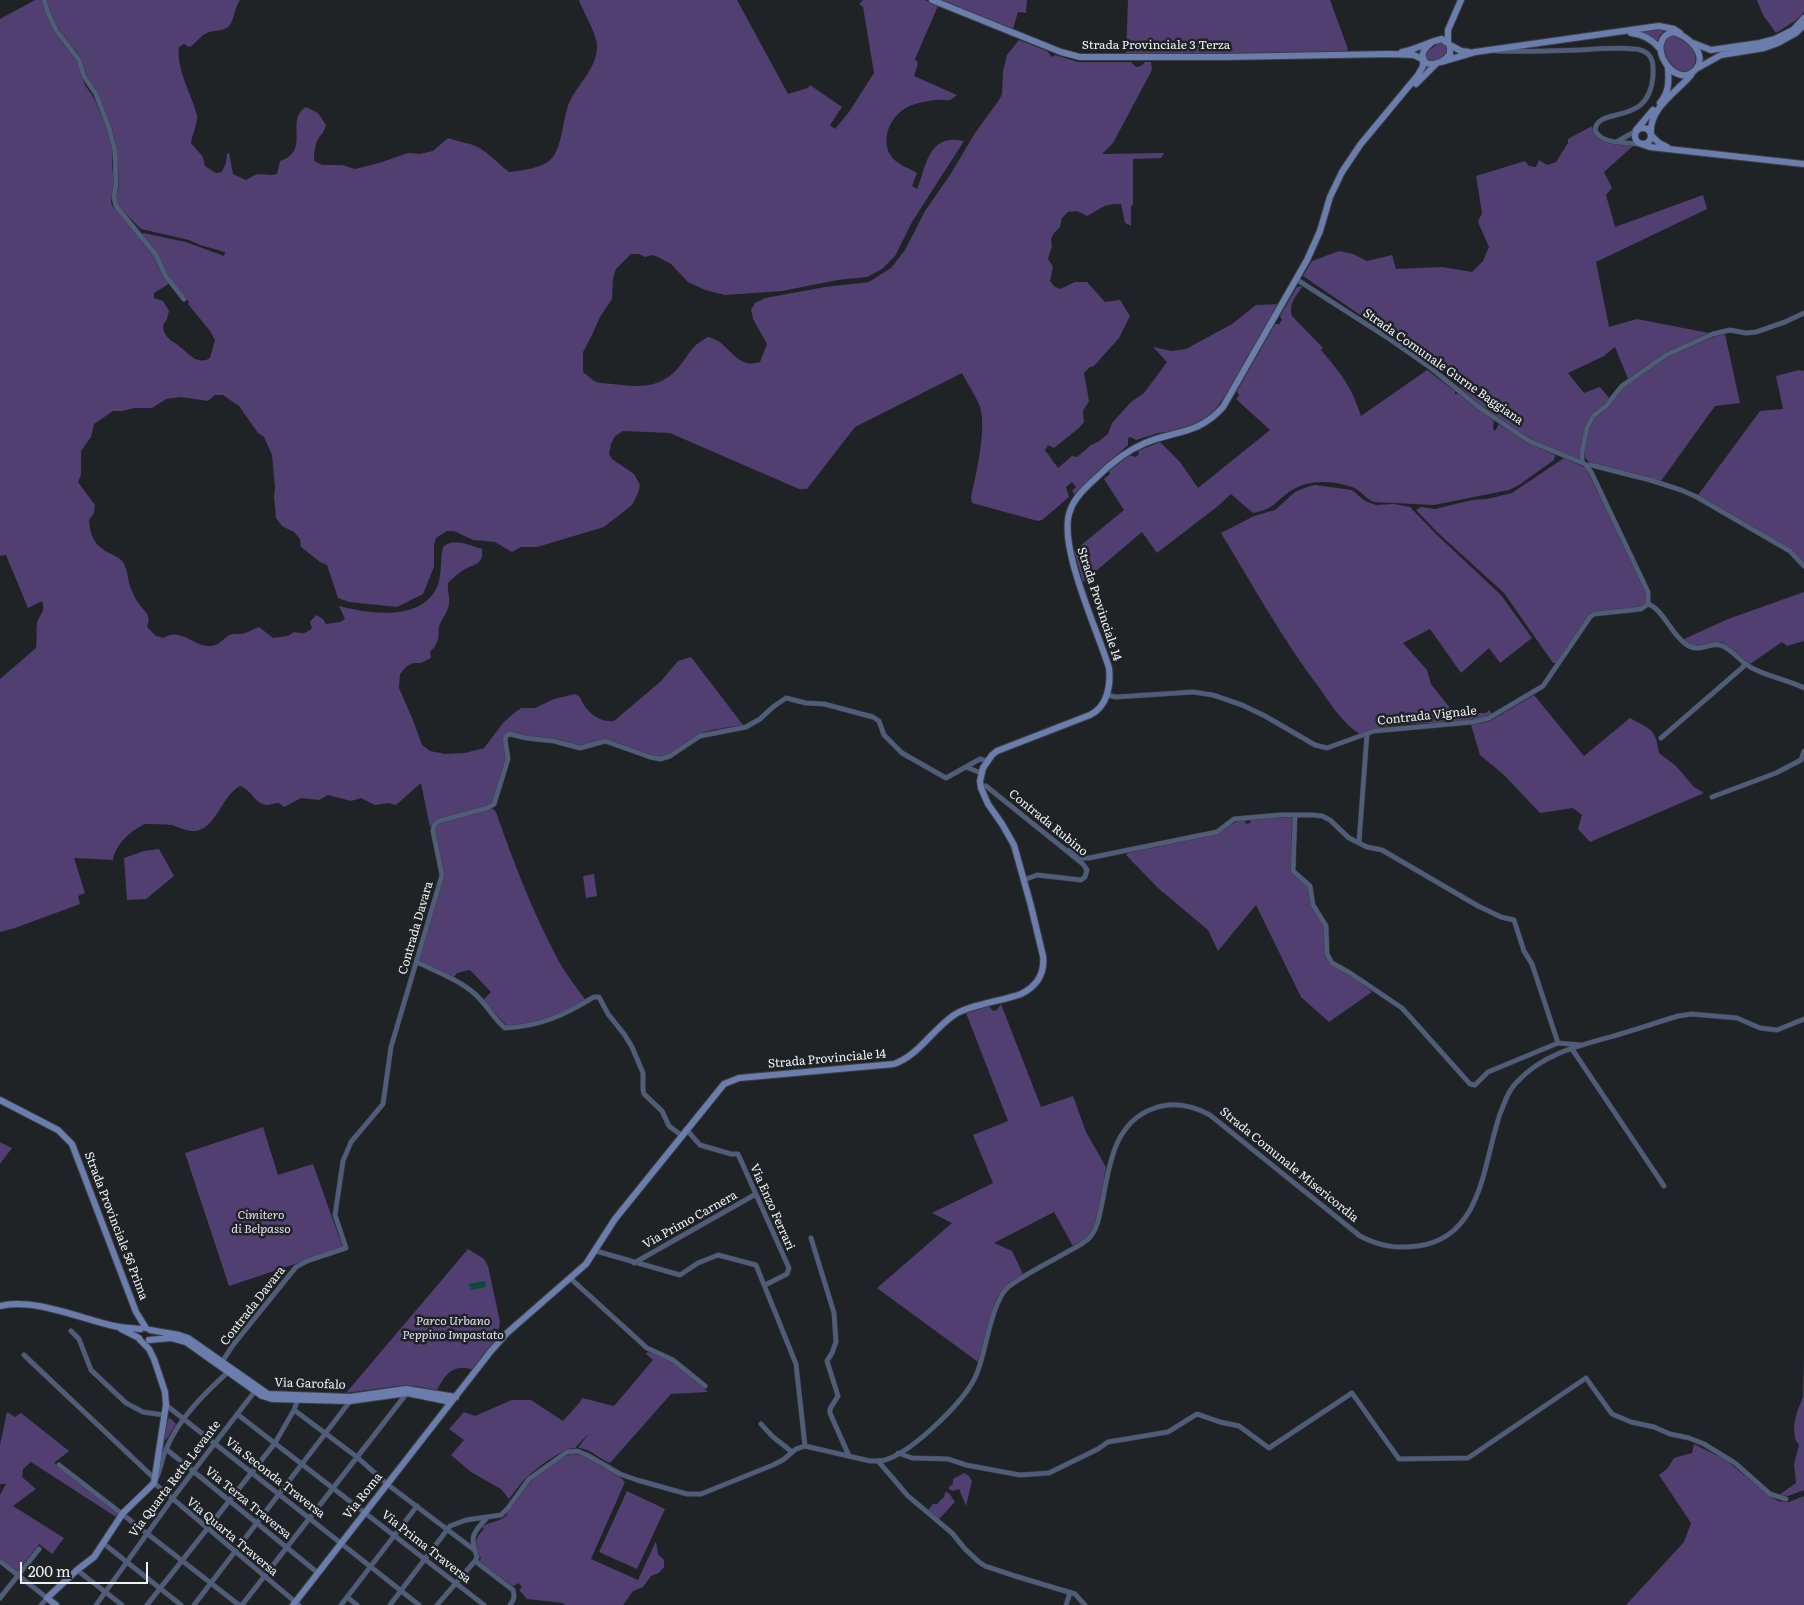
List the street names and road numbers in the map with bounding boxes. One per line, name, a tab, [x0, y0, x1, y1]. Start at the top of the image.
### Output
street label: Strada Provinciale 3 Terza	[1082, 38, 1230, 52]
street label: Strada Comunale Gurne Baggiana	[1360, 306, 1526, 428]
street label: Strada Provinciale 14	[1074, 545, 1124, 663]
street label: Contrada Vignale	[1377, 704, 1477, 728]
street label: Contrada Rubino	[1006, 787, 1090, 859]
street label: Contrada Davara	[396, 880, 436, 976]
street label: Strada Provinciale 14	[767, 1047, 887, 1071]
street label: Strada Comunale Misericordia	[1217, 1105, 1361, 1225]
street label: Strada Provinciale 56 Prima	[81, 1150, 151, 1302]
street label: Via Enzo Ferrari	[747, 1162, 797, 1252]
street label: Via Primo Carnera	[640, 1188, 740, 1252]
street label: Contrada Davara	[218, 1264, 288, 1348]
street label: Via Garofalo	[274, 1376, 346, 1392]
street label: Via Quarta Retta Levante	[126, 1418, 224, 1540]
street label: Via Seconda Traversa	[222, 1435, 328, 1521]
street label: Via Terza Traversa	[202, 1464, 294, 1542]
street label: Via Roma	[340, 1470, 386, 1522]
street label: Via Quarta Traversa	[183, 1495, 281, 1579]
street label: Via Prima Traversa	[378, 1508, 474, 1586]

